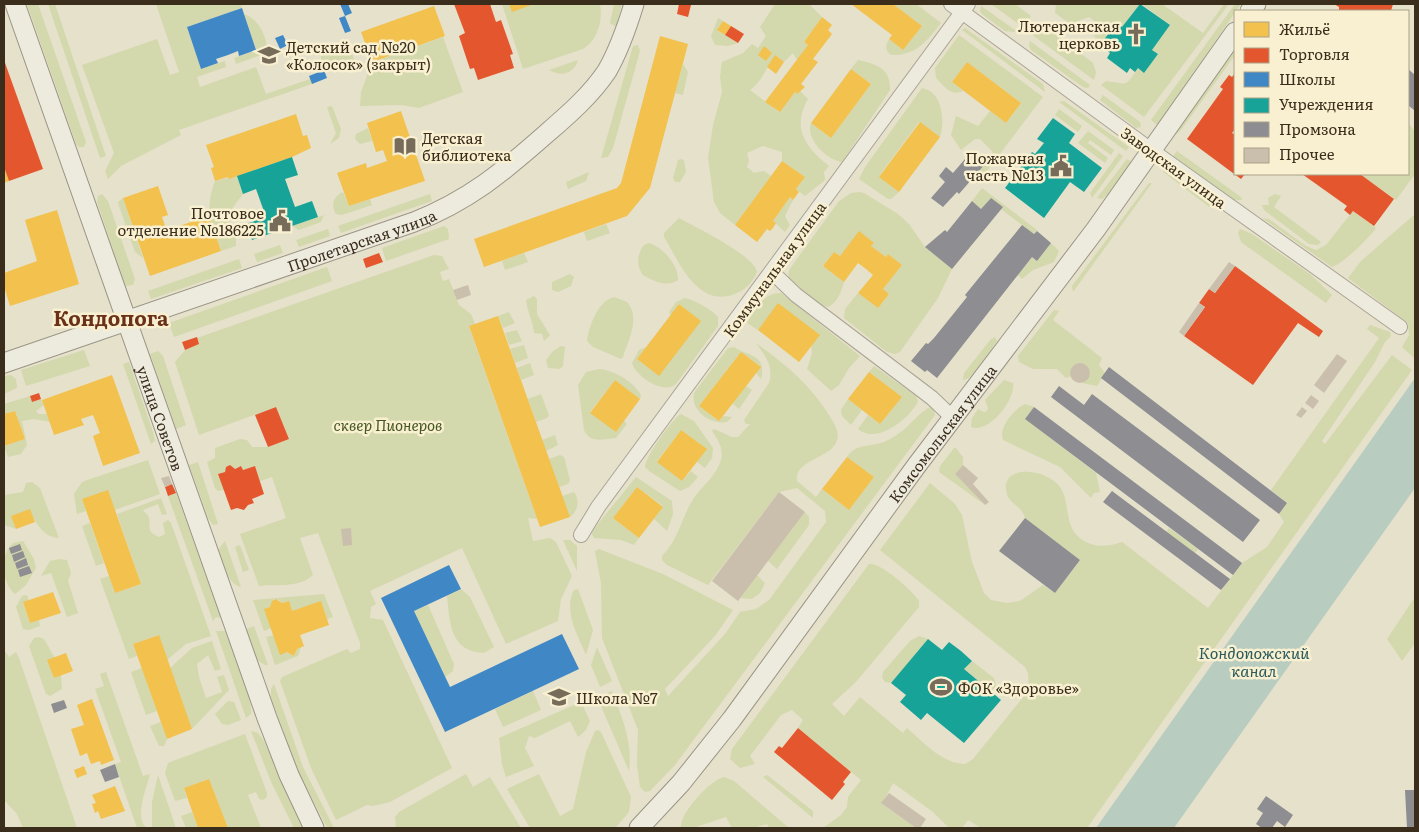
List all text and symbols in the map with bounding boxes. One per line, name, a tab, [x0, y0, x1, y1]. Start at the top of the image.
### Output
legend	[1234, 10, 1409, 175]
place label: Лютеранская церковь	[1018, 14, 1120, 54]
text: Жильё	[1279, 17, 1330, 40]
church icon: Лютеранская церковь	[1123, 21, 1149, 47]
place label: Детский сад №20 «Колосок» (закрыт)	[286, 35, 431, 75]
school or university icon: Детский сад №20 «Колосок» (закрыт)	[256, 42, 282, 68]
text: Торговля	[1279, 42, 1350, 65]
text: Школы	[1279, 67, 1335, 90]
text: Учреждения	[1279, 92, 1374, 115]
text: Промзона	[1279, 117, 1357, 140]
street label: Заводская улица	[1116, 121, 1232, 214]
place label: Детская библиотека	[422, 126, 512, 166]
library icon: Детская библиотека	[392, 133, 418, 159]
text: Прочее	[1279, 142, 1335, 165]
place label: Пожарная часть №13	[965, 146, 1044, 186]
public building icon: Пожарная часть №13	[1048, 153, 1074, 179]
street label: Коммунальная улица	[717, 196, 832, 342]
place label: Почтовое отделение №186225	[118, 201, 264, 241]
street label: Пролетарская улица	[284, 202, 441, 276]
public building icon: Почтовое отделение №186225	[267, 208, 293, 234]
district label: Кондопога	[53, 302, 169, 332]
street label: Комсомольская улица	[882, 358, 1002, 507]
street label: улица Советов	[132, 362, 190, 474]
park label: сквер Пионеров	[334, 413, 442, 436]
water label: Кондопожский канал	[1198, 640, 1310, 682]
sports icon: ФОК «Здоровье»	[928, 674, 954, 700]
place label: ФОК «Здоровье»	[958, 676, 1079, 699]
school or university icon: Школа №7	[546, 684, 572, 710]
place label: Школа №7	[576, 686, 658, 709]

